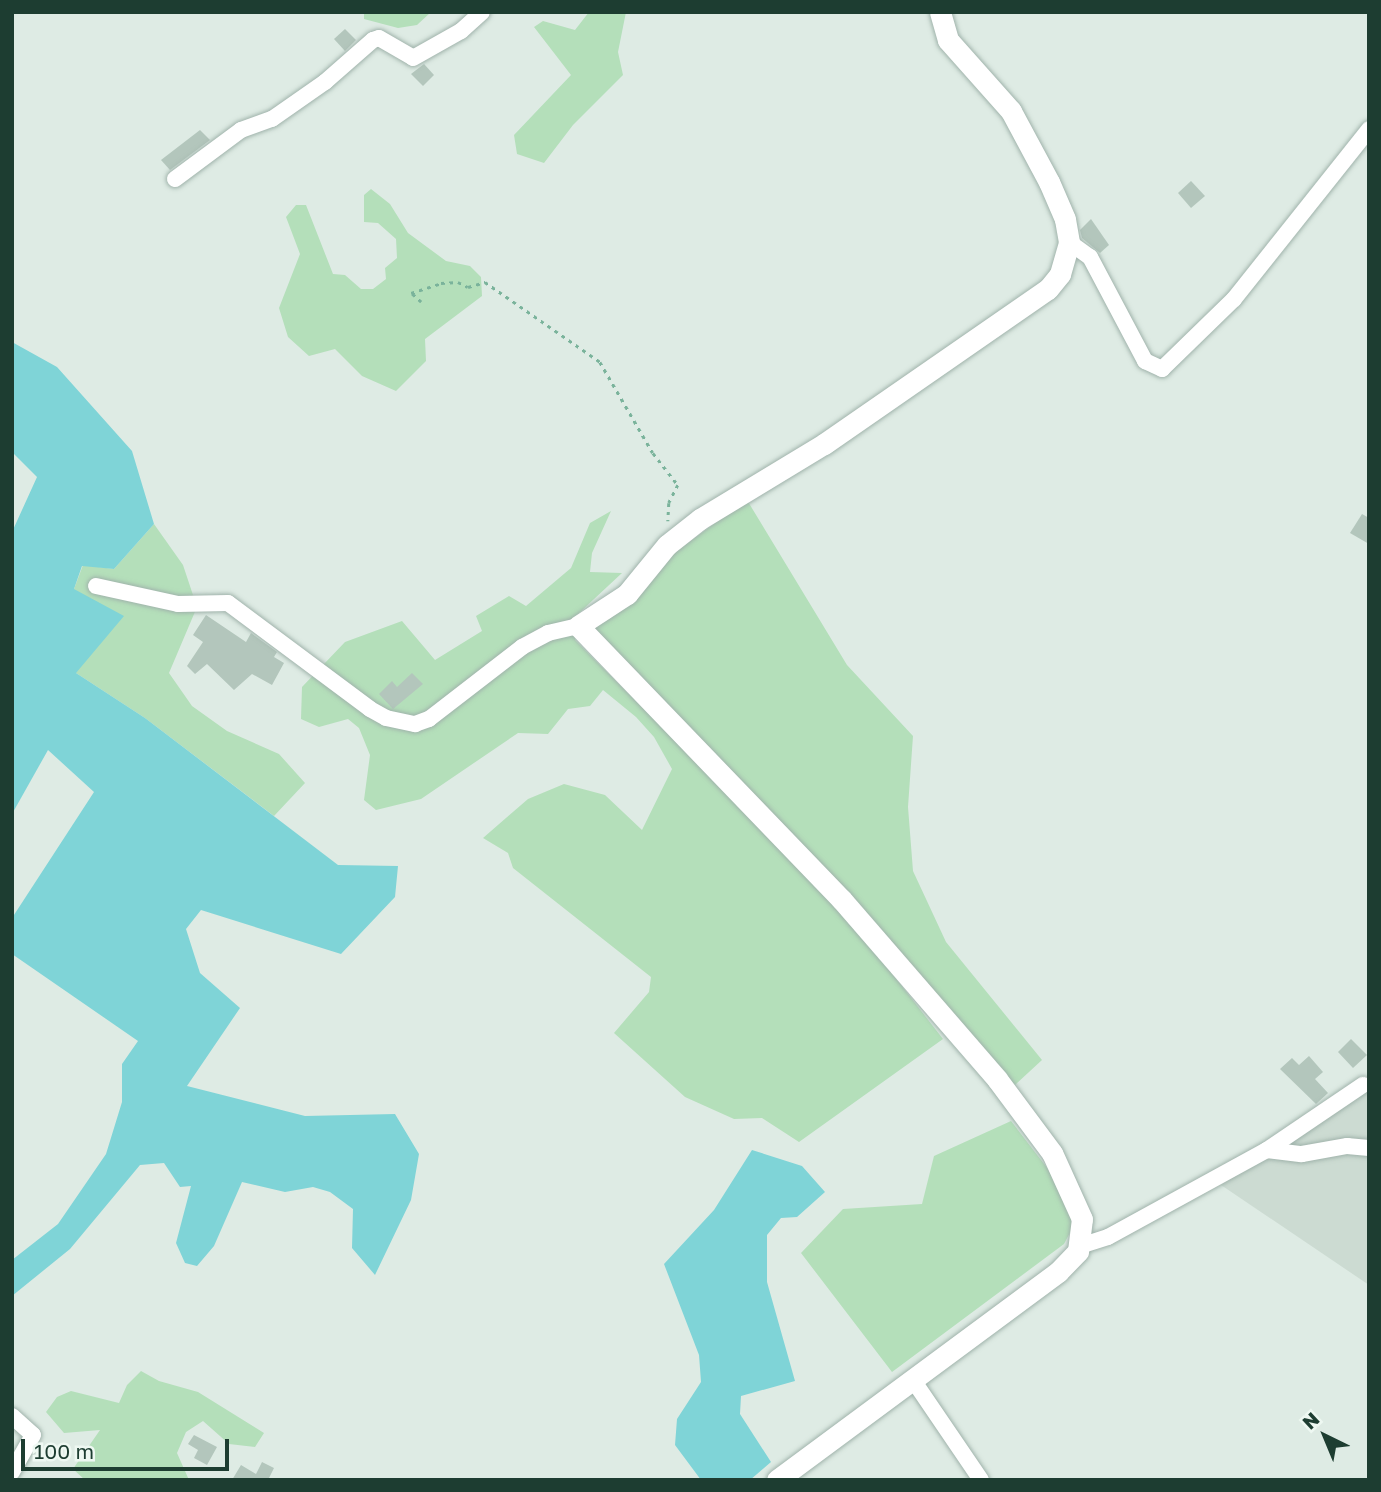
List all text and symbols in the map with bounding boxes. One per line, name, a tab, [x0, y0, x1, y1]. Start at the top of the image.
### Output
north arrow	[1290, 1401, 1360, 1471]
text: N	[1297, 1407, 1323, 1434]
scale bar	[24, 1426, 233, 1470]
text: 100 m	[34, 1438, 94, 1464]

